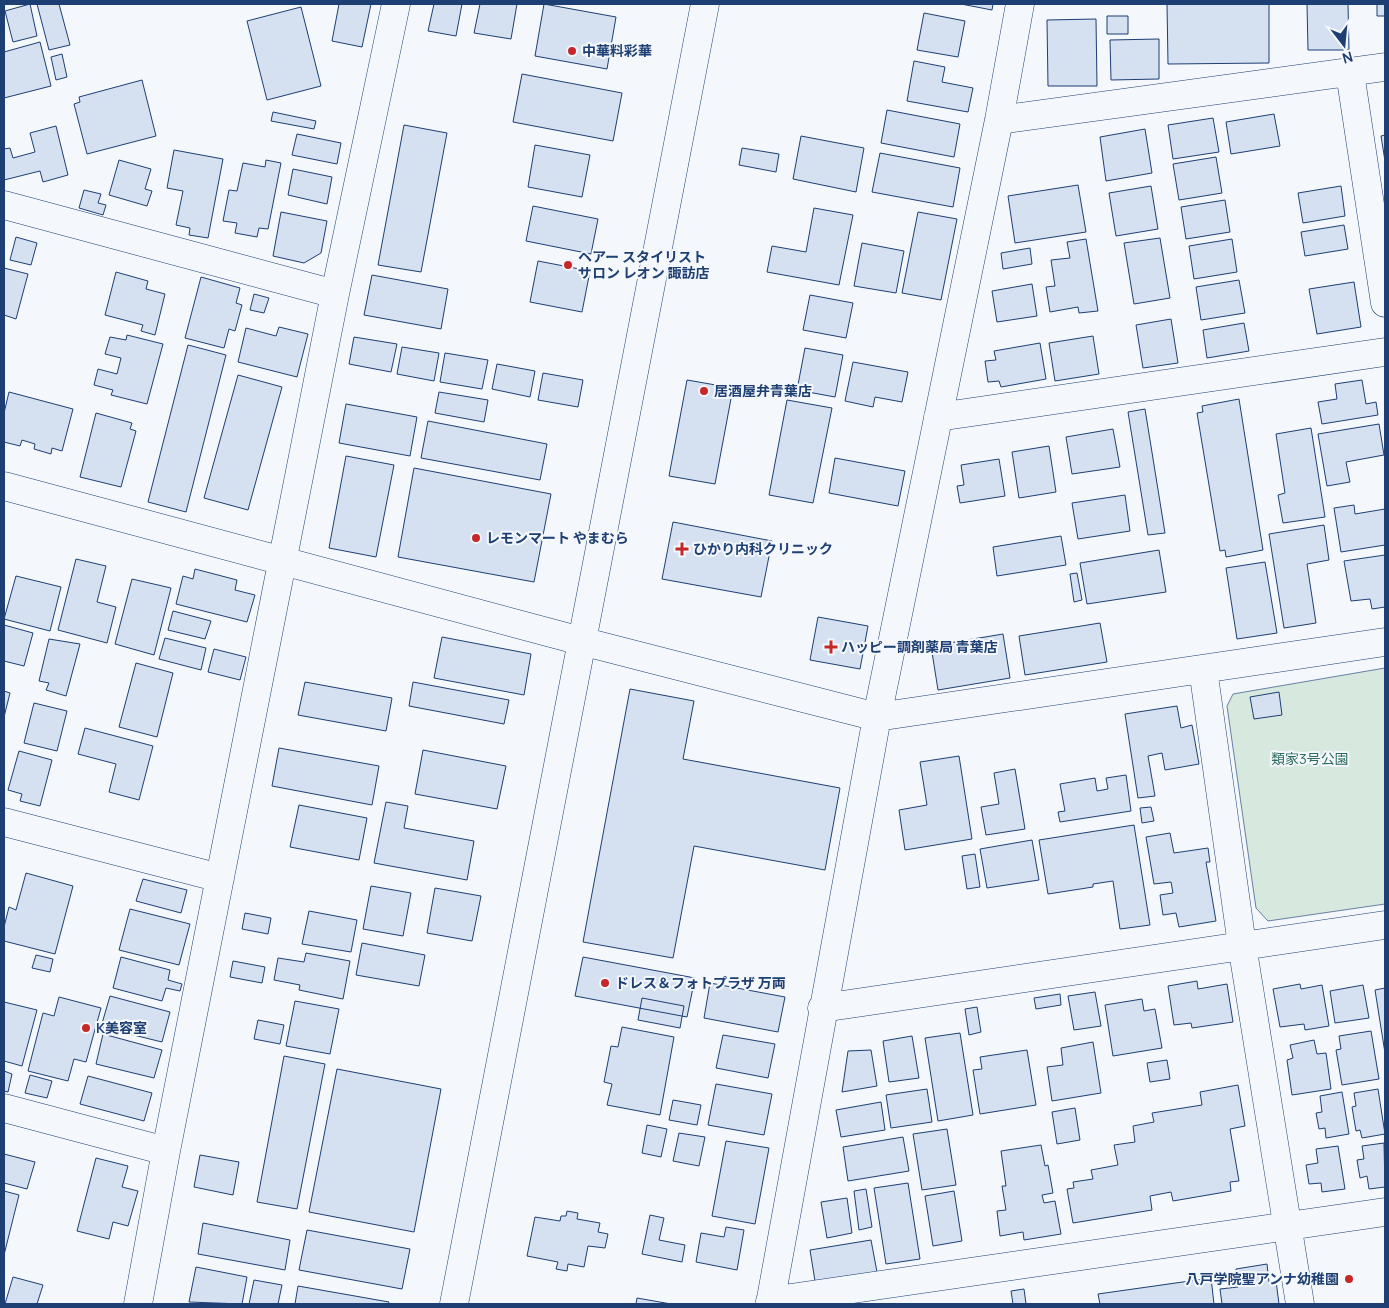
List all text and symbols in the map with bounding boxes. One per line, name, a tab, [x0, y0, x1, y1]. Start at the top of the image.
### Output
north arrow	[1319, 20, 1369, 70]
place label: 中華料彩華	[582, 41, 652, 60]
marker: 中華料彩華	[566, 45, 578, 57]
text: N	[1340, 47, 1355, 68]
place label: ヘアー スタイリスト サロン レオン 諏訪店	[578, 247, 710, 282]
marker: ヘアー スタイリスト サロン レオン 諏訪店	[562, 259, 574, 271]
place label: 居酒屋弁青葉店	[714, 381, 812, 400]
marker: 居酒屋弁青葉店	[698, 385, 710, 397]
place label: レモンマート やまむら	[486, 528, 629, 547]
marker: レモンマート やまむら	[470, 532, 482, 544]
place label: ひかり内科クリニック	[693, 539, 833, 558]
marker: ひかり内科クリニック	[675, 542, 689, 556]
place label: ハッピー調剤薬局 青葉店	[841, 637, 998, 656]
marker: ハッピー調剤薬局 青葉店	[825, 641, 837, 653]
park label: 類家3号公園	[1271, 749, 1349, 768]
place label: ドレス＆フォトプラザ 万両	[615, 973, 786, 992]
marker: ドレス＆フォトプラザ 万両	[599, 977, 611, 989]
place label: K美容室	[96, 1018, 147, 1037]
marker: K美容室	[80, 1022, 92, 1034]
place label: 八戸学院聖アンナ幼稚園	[1186, 1269, 1339, 1288]
marker: 八戸学院聖アンナ幼稚園	[1343, 1273, 1355, 1285]

